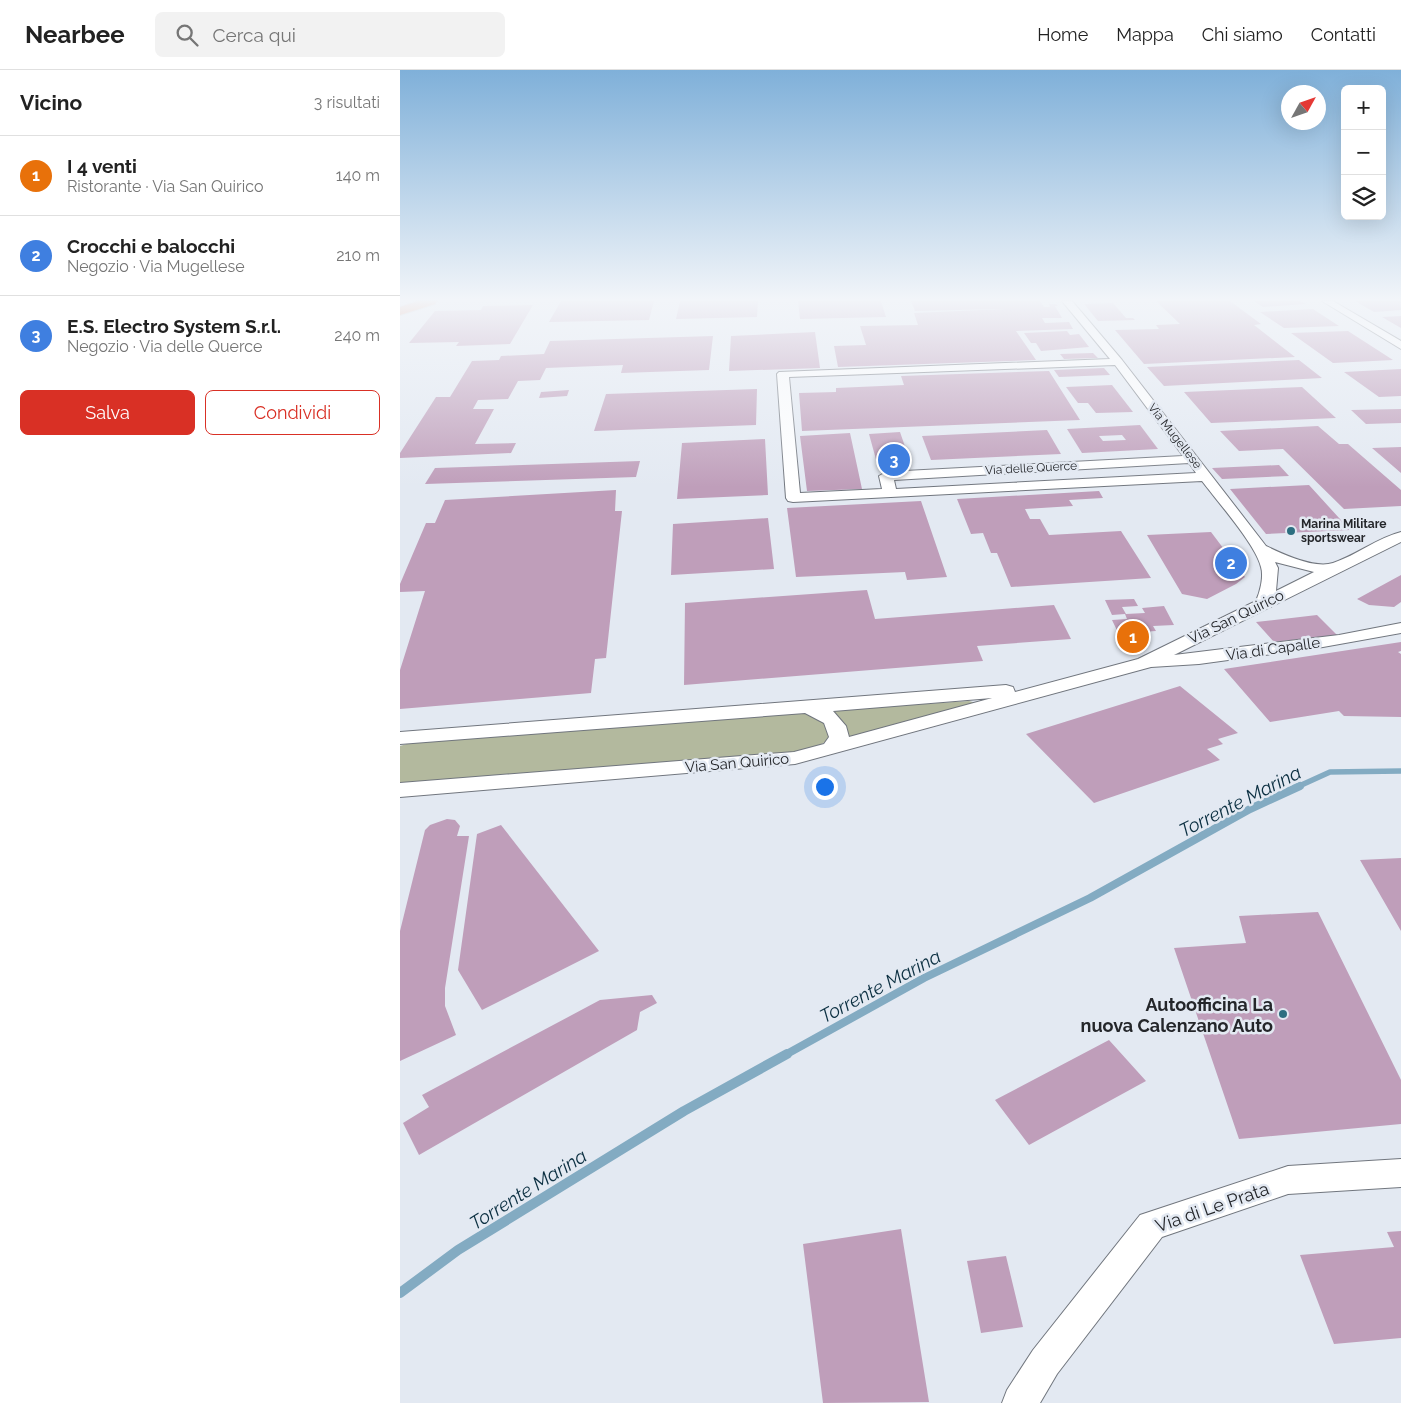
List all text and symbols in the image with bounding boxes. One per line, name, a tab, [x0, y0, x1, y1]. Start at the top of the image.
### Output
search box	[155, 12, 505, 57]
text: Nearbee	[25, 20, 125, 49]
icon: search	[173, 21, 201, 49]
text: Cerca qui	[213, 24, 296, 46]
text: Home	[1037, 24, 1088, 45]
text: Mappa	[1116, 24, 1174, 45]
text: Chi siamo	[1202, 24, 1283, 45]
text: Contatti	[1311, 24, 1376, 45]
north arrow	[1281, 85, 1326, 130]
map controls	[1341, 85, 1386, 220]
button: +	[1341, 85, 1386, 130]
text: Vicino	[20, 90, 82, 115]
text: 3 risultati	[314, 93, 380, 112]
button: −	[1341, 130, 1386, 175]
text: I 4 venti	[67, 155, 137, 177]
text: 1	[32, 166, 40, 185]
text: 140 m	[336, 166, 380, 185]
button: layers	[1341, 175, 1386, 220]
text: Ristorante · Via San Quirico	[67, 177, 263, 196]
text: Crocchi e balocchi	[67, 235, 235, 257]
text: 2	[31, 246, 41, 265]
text: 210 m	[336, 246, 380, 265]
text: Negozio · Via Mugellese	[67, 257, 245, 276]
text: E.S. Electro System S.r.l.	[67, 315, 281, 337]
text: 3	[32, 326, 40, 345]
text: 240 m	[334, 326, 380, 345]
text: Negozio · Via delle Querce	[67, 337, 262, 356]
button: Salva	[20, 390, 195, 435]
button: Condividi	[205, 390, 380, 435]
street label: Via Mugellese	[1145, 401, 1205, 471]
pin: 3	[878, 441, 910, 479]
street label: Via delle Querce	[985, 459, 1077, 477]
place label: Marina Militare sportswear	[1301, 517, 1386, 545]
marker: Marina Militare sportswear	[1285, 525, 1297, 537]
pin: 2	[1215, 544, 1247, 582]
street label: Via San Quirico	[1185, 586, 1287, 648]
pin: 1	[1117, 618, 1149, 656]
street label: Via di Capalle	[1225, 633, 1321, 665]
street label: Via San Quirico	[684, 749, 790, 777]
water label: Torrente Marina	[1175, 761, 1305, 841]
your location	[812, 774, 838, 800]
water label: Torrente Marina	[816, 945, 944, 1027]
place label: Autoofficina La nuova Calenzano Auto	[1081, 994, 1273, 1036]
marker: Autoofficina La nuova Calenzano Auto	[1277, 1008, 1289, 1020]
water label: Torrente Marina	[465, 1144, 591, 1234]
street label: Via di Le Prata	[1152, 1178, 1272, 1236]

